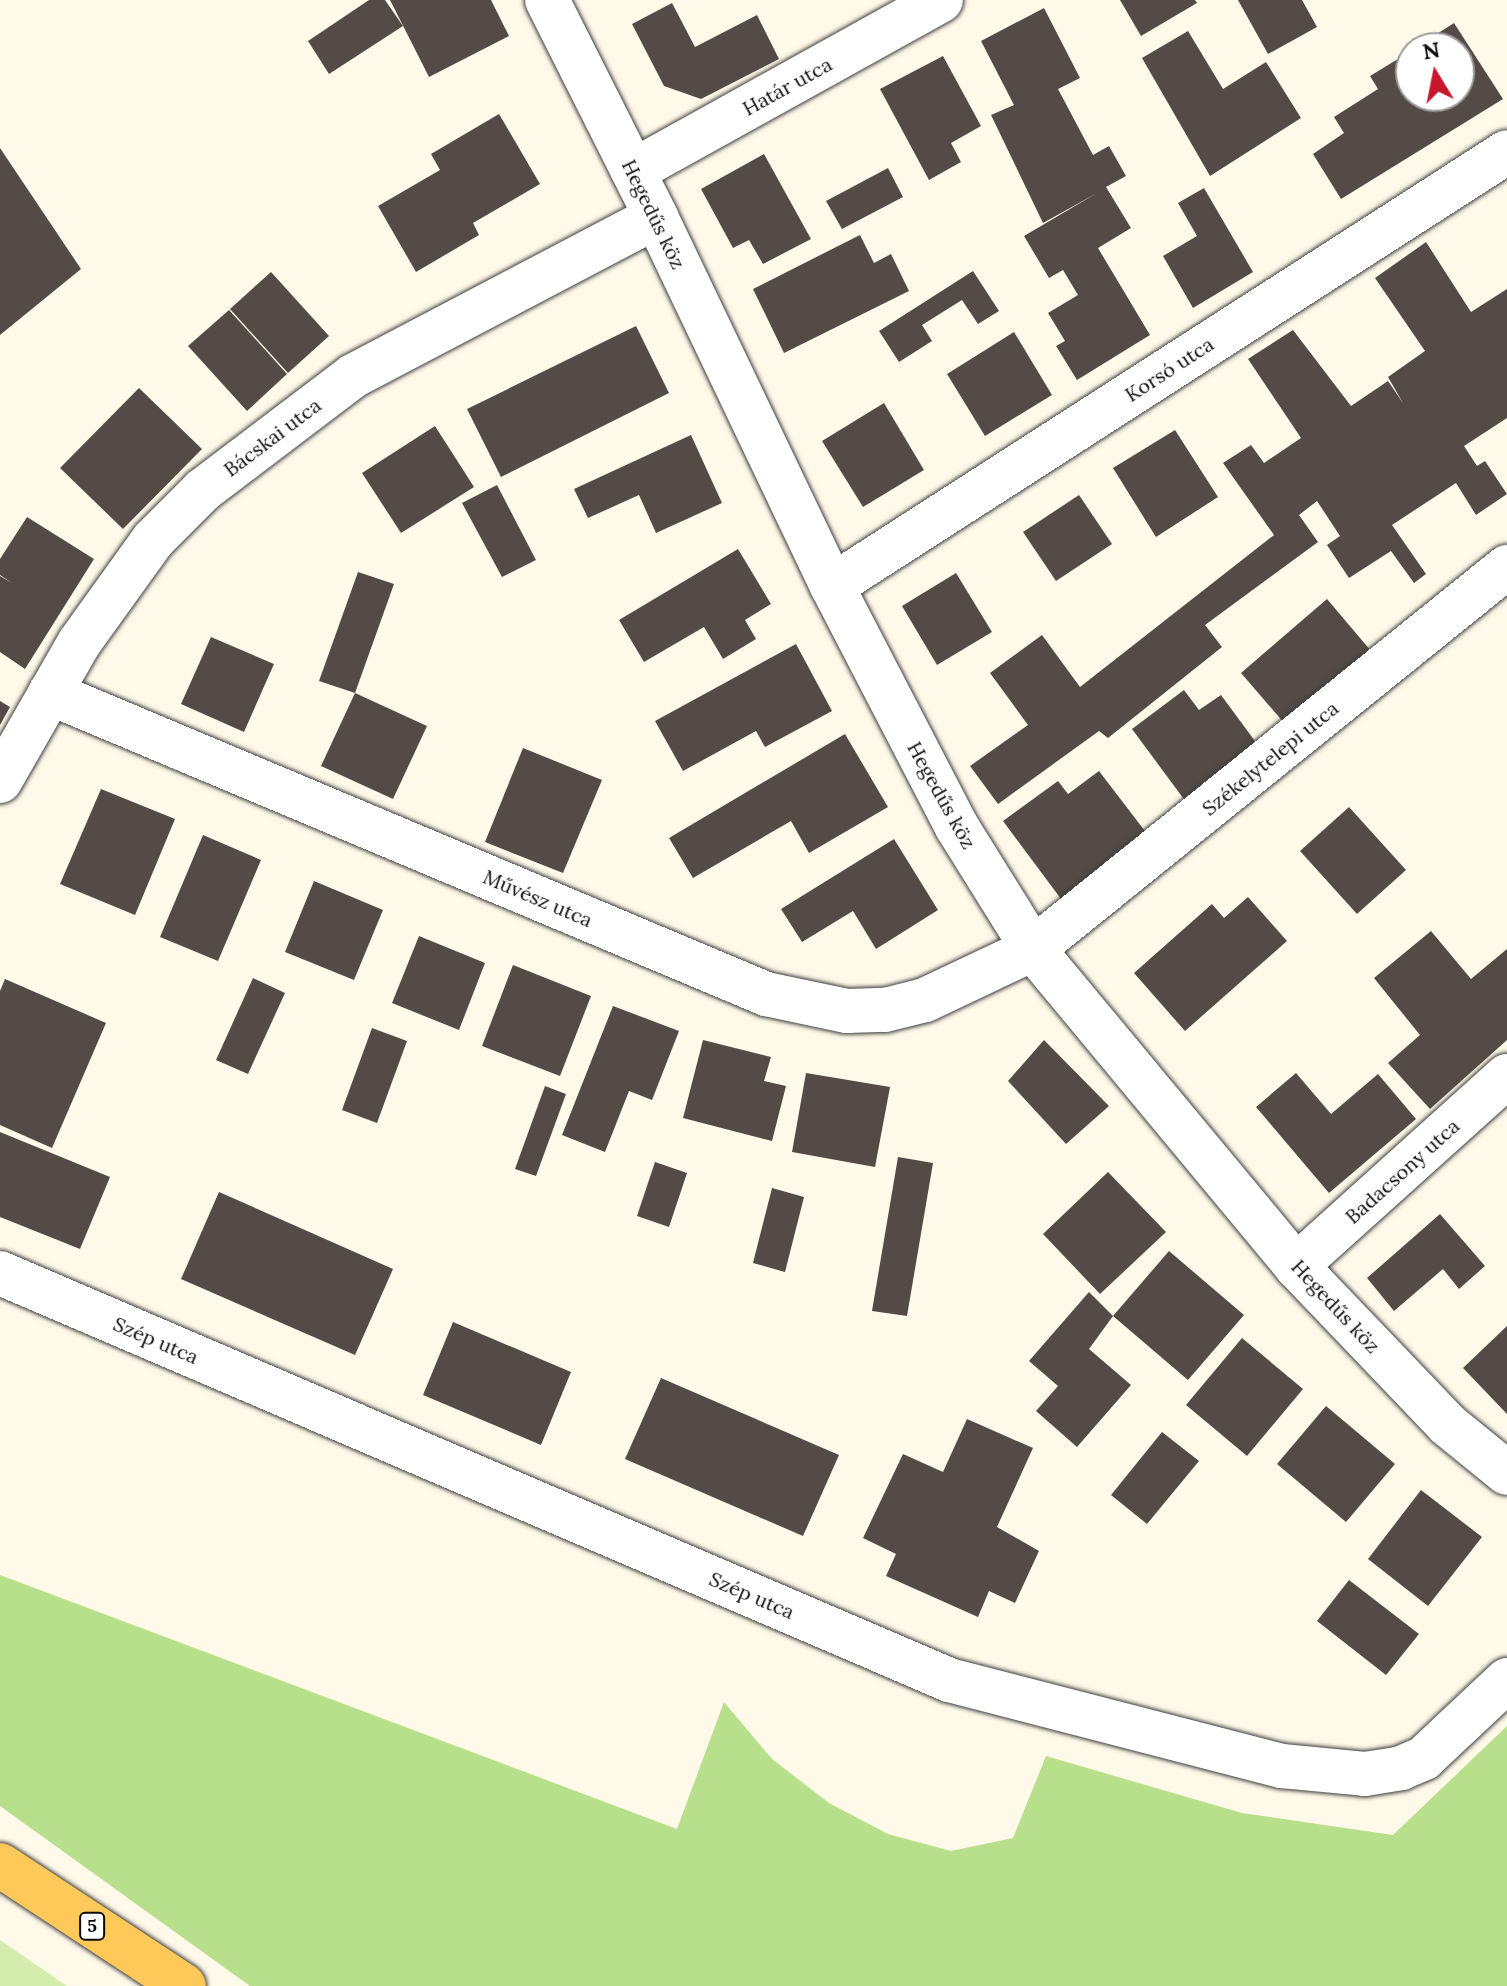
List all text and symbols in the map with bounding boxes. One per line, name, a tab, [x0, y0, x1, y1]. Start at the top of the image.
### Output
north arrow	[1395, 32, 1475, 112]
text: N	[1420, 35, 1442, 66]
street label: Határ utca	[738, 52, 836, 120]
street label: Hegedűs köz	[617, 155, 691, 273]
street label: Korsó utca	[1120, 332, 1218, 406]
street label: Bácskai utca	[219, 393, 325, 481]
street label: Székelytelepi utca	[1197, 696, 1343, 820]
street label: Hegedűs köz	[903, 737, 981, 853]
street label: Művész utca	[480, 864, 596, 932]
street label: Badacsony utca	[1340, 1114, 1464, 1228]
street label: Hegedűs köz	[1287, 1254, 1385, 1358]
street label: Szép utca	[110, 1311, 202, 1369]
street label: Szép utca	[706, 1566, 798, 1624]
road number: 5	[78, 1912, 106, 1940]

